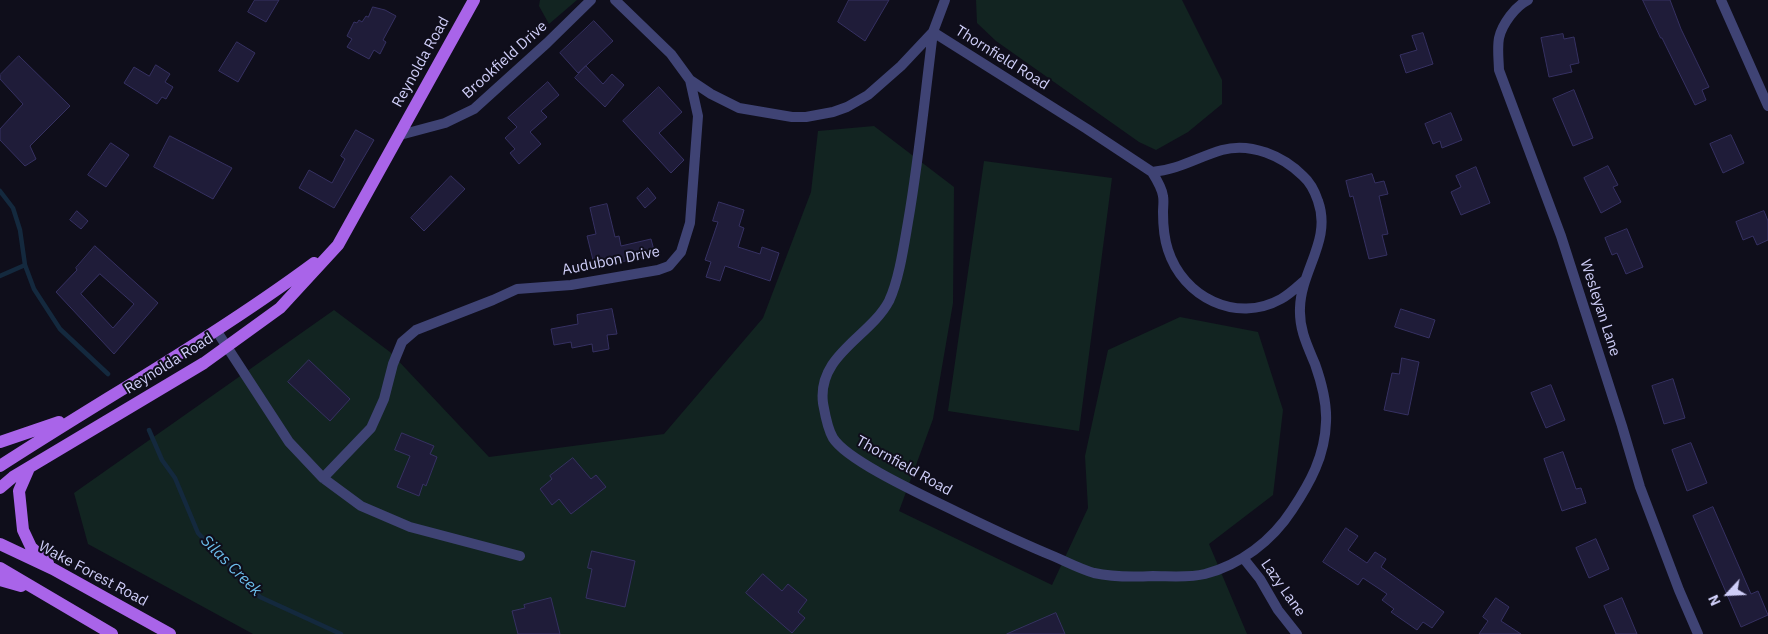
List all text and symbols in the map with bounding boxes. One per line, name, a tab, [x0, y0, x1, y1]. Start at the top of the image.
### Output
street label: Reynolda Road	[389, 14, 453, 110]
street label: Brookfield Drive	[459, 17, 551, 103]
street label: Thornfield Road	[952, 22, 1052, 94]
street label: Audubon Drive	[561, 243, 661, 279]
street label: Wesleyan Lane	[1576, 257, 1624, 359]
street label: Reynolda Road	[122, 330, 216, 398]
street label: Thornfield Road	[853, 432, 955, 500]
water label: Silas Creek	[197, 532, 265, 600]
street label: Wake Forest Road	[35, 538, 151, 610]
street label: Lazy Lane	[1257, 556, 1309, 620]
north arrow	[1703, 569, 1753, 619]
text: N	[1704, 592, 1725, 609]

